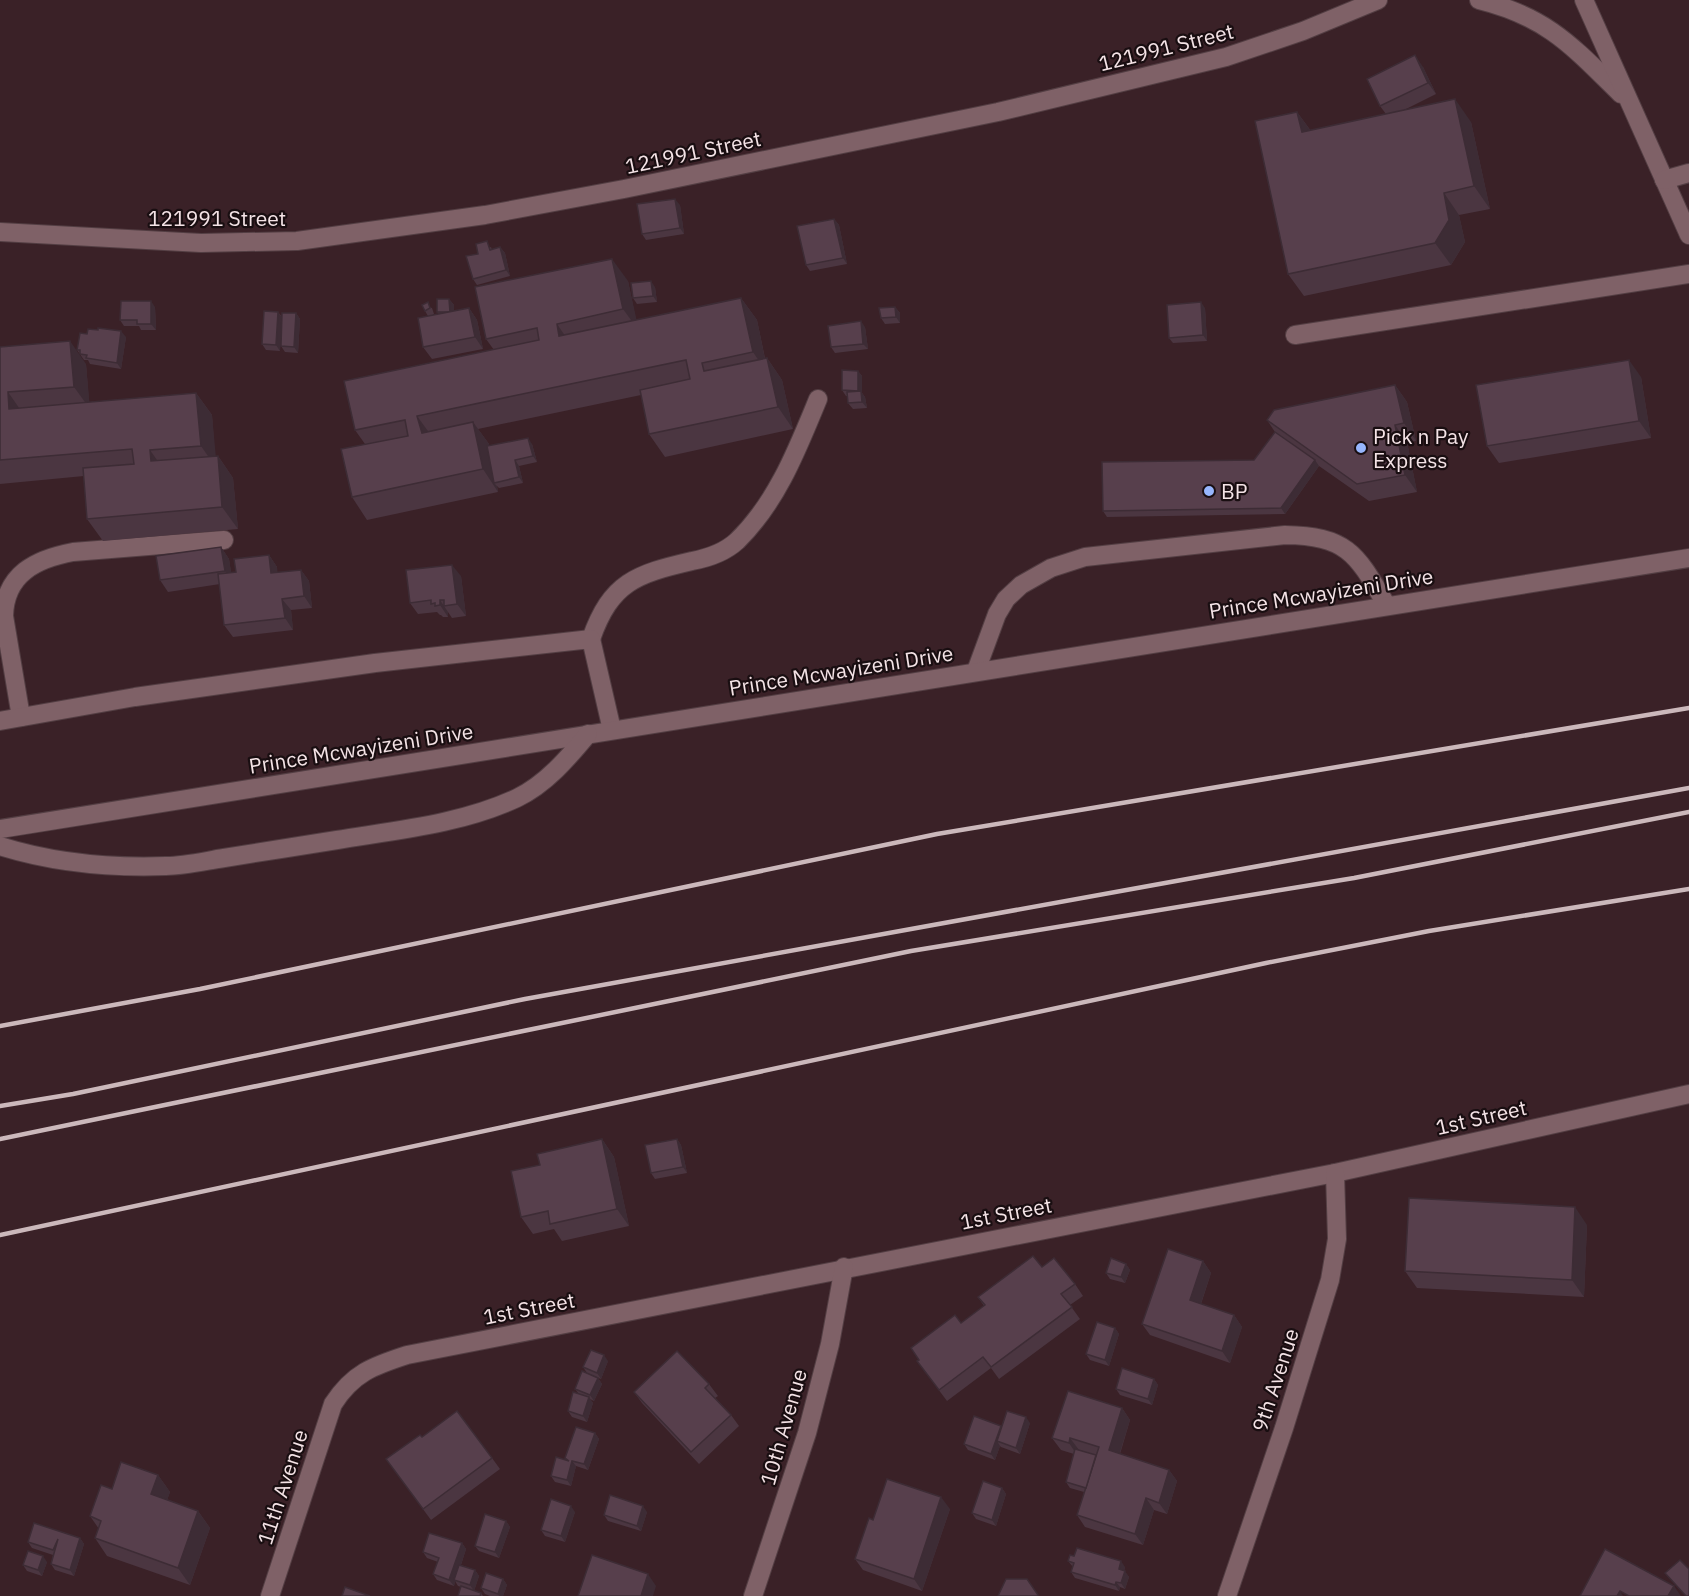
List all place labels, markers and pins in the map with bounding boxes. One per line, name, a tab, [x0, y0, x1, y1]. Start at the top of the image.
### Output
place label: Pick n Pay Express	[1373, 422, 1469, 474]
marker: Pick n Pay Express	[1354, 441, 1368, 455]
place label: BP	[1221, 477, 1247, 505]
marker: BP	[1202, 484, 1216, 498]

